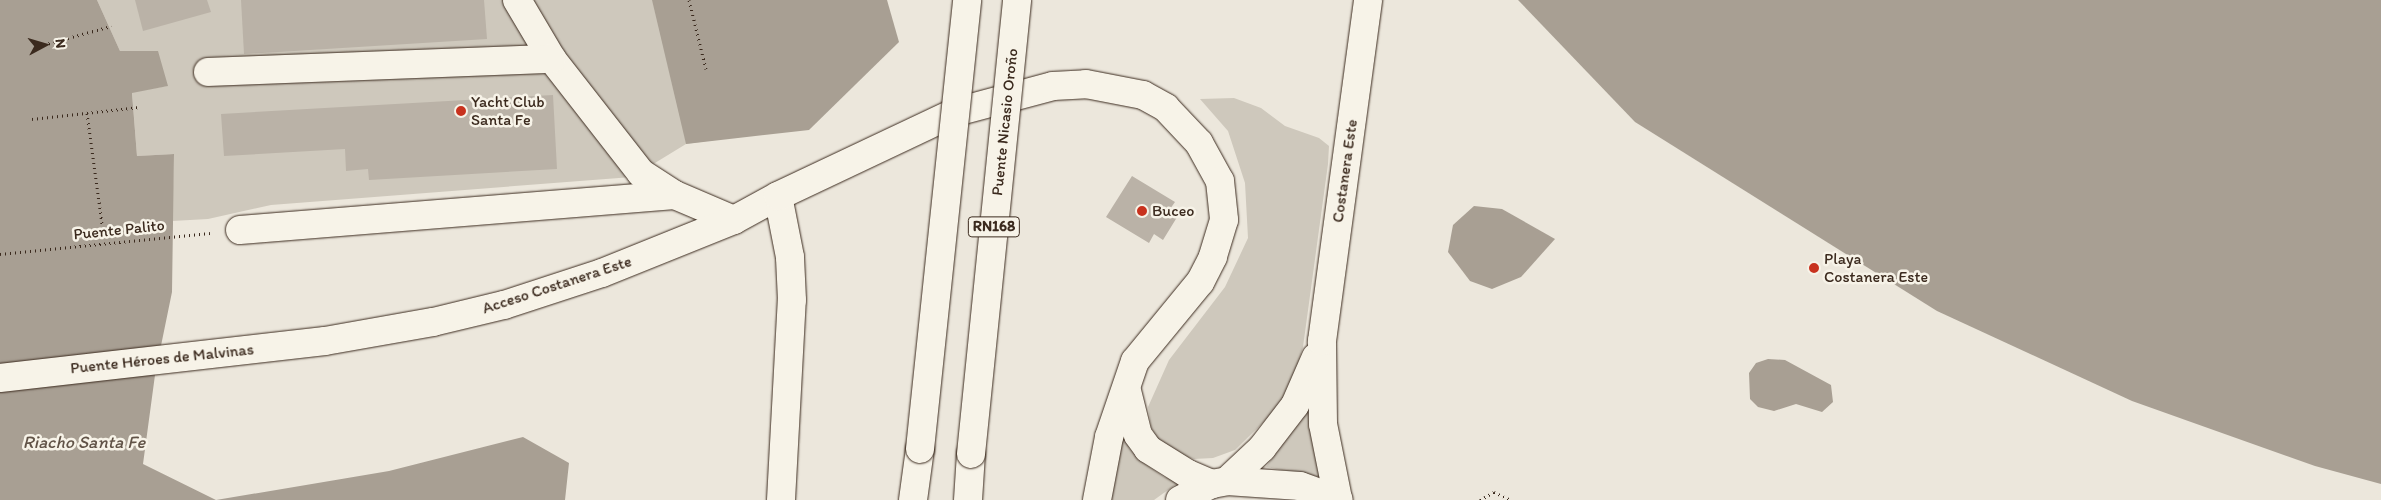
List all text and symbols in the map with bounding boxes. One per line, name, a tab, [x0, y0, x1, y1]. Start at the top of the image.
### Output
north arrow	[20, 20, 70, 70]
text: N	[51, 38, 69, 49]
street label: Puente Nicasio Oroño	[988, 47, 1022, 197]
place label: Yacht Club Santa Fe	[471, 92, 545, 130]
marker: Yacht Club Santa Fe	[455, 105, 467, 117]
street label: Costanera Este	[1328, 118, 1362, 224]
place label: Buceo	[1152, 201, 1194, 221]
marker: Buceo	[1136, 205, 1148, 217]
road number: RN168	[968, 214, 1020, 240]
street label: Puente Palito	[72, 216, 166, 244]
place label: Playa Costanera Este	[1824, 249, 1928, 287]
street label: Acceso Costanera Este	[480, 252, 634, 318]
marker: Playa Costanera Este	[1808, 262, 1820, 274]
street label: Puente Héroes de Malvinas	[69, 340, 255, 378]
water label: Riacho Santa Fe	[23, 431, 145, 453]

